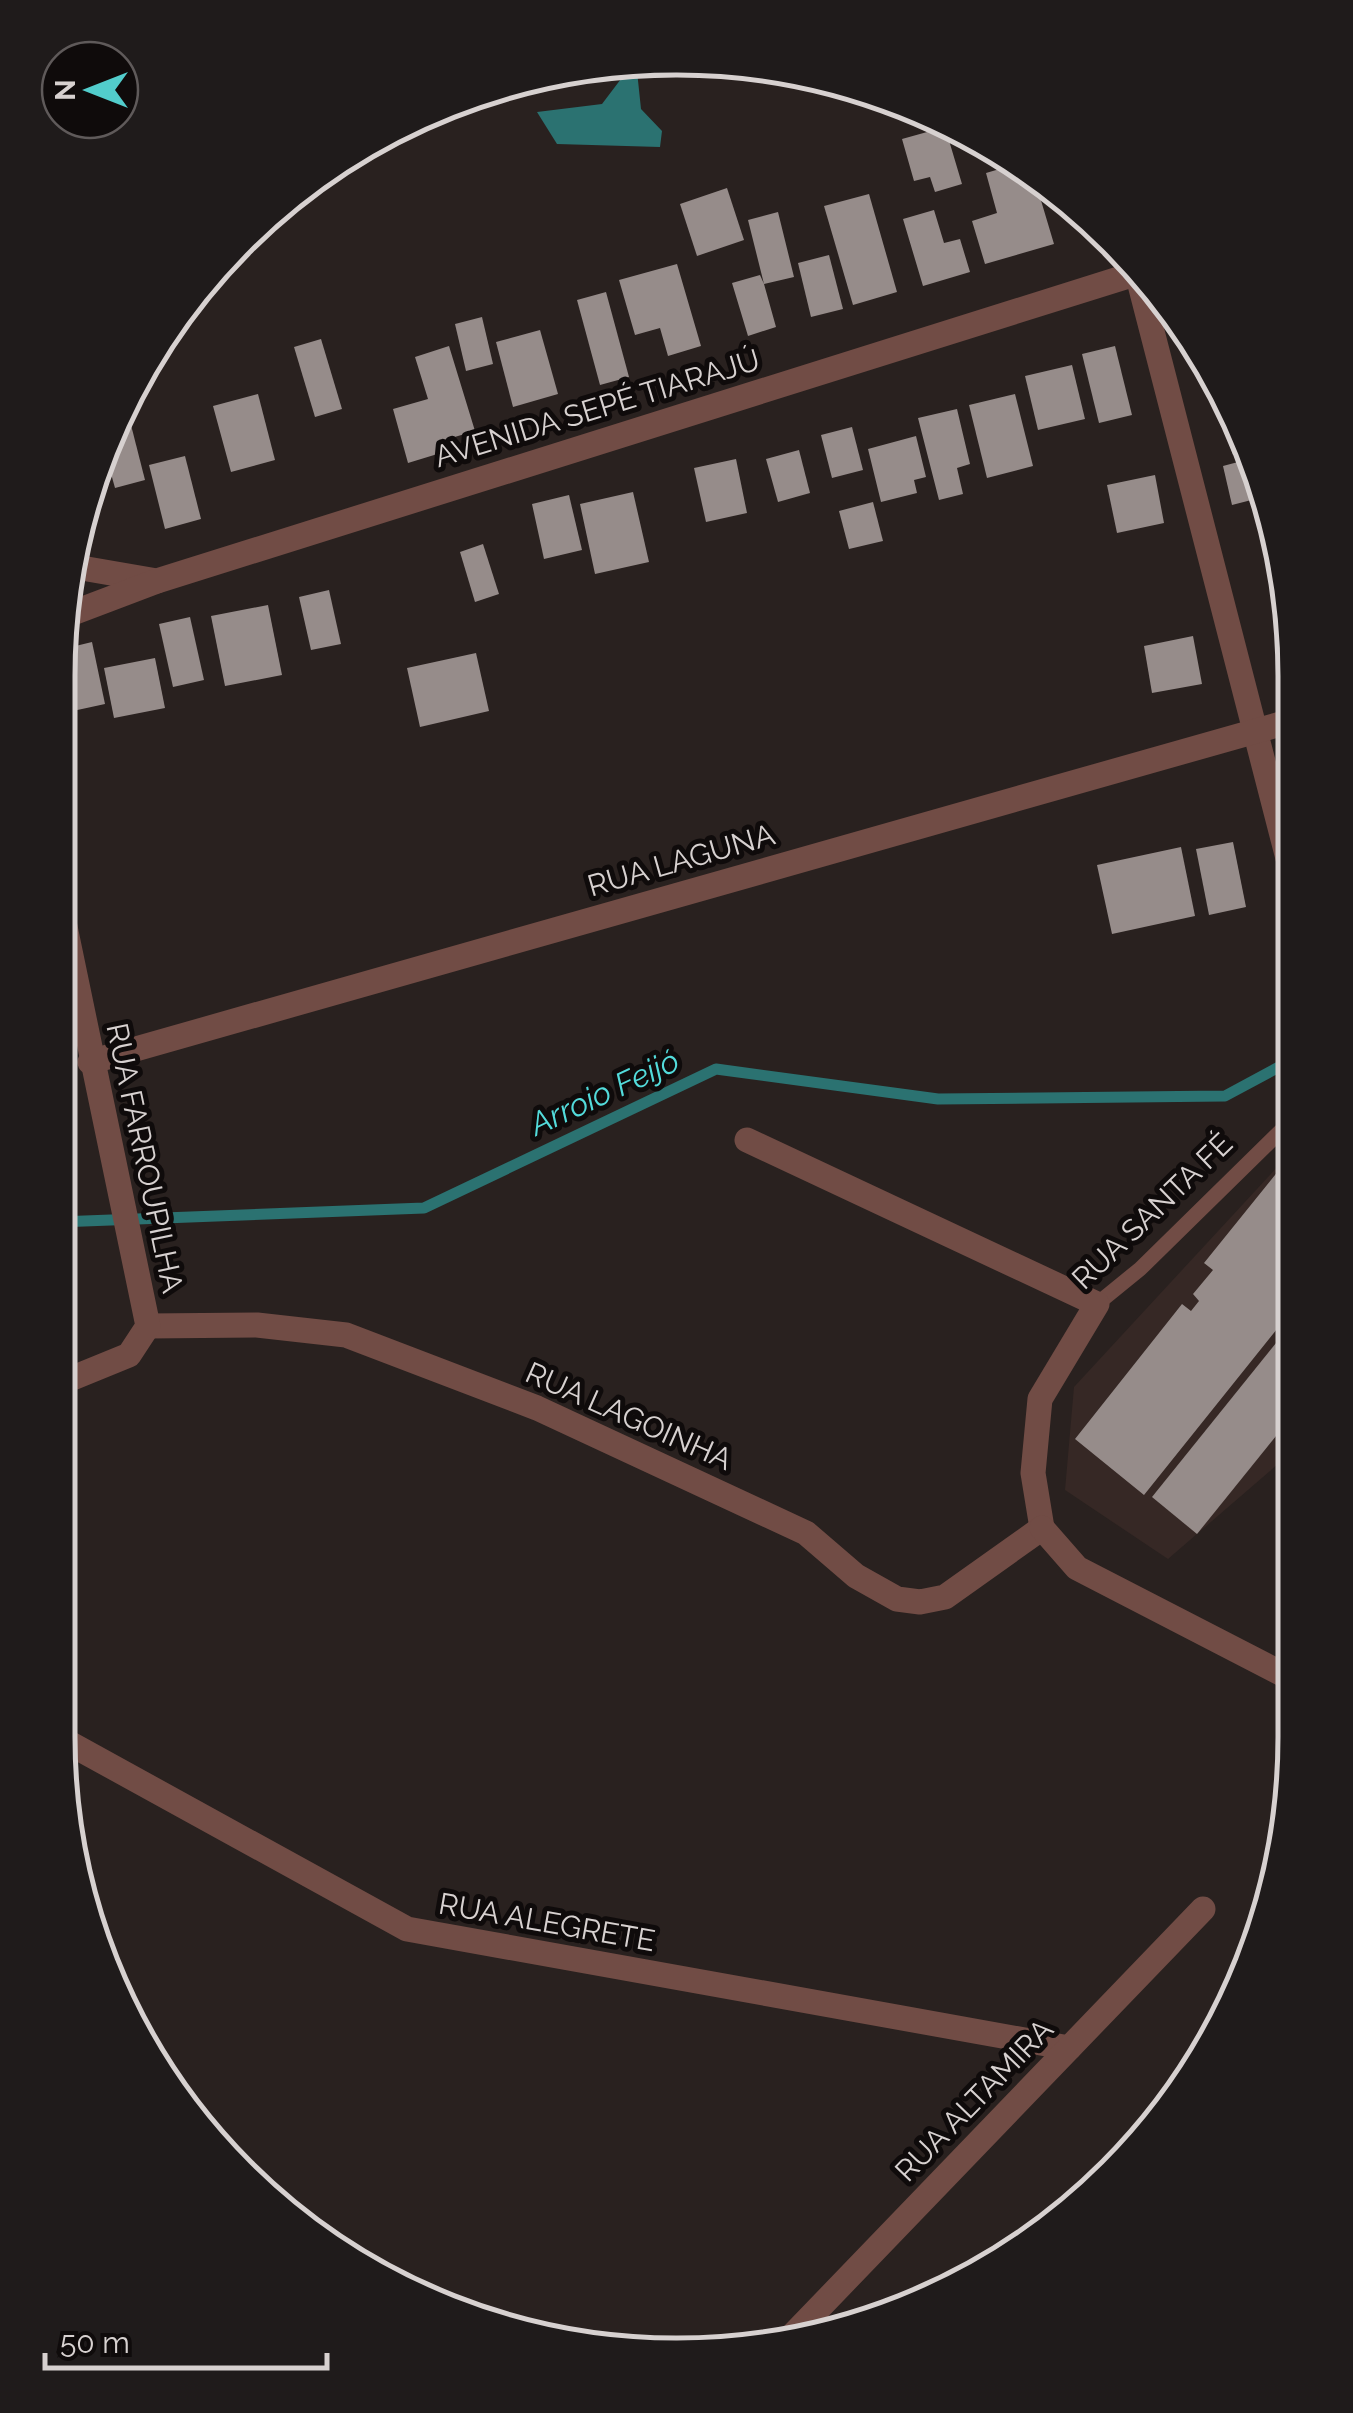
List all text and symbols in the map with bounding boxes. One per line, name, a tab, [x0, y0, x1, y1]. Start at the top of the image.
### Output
north arrow	[40, 40, 140, 140]
text: N	[49, 79, 82, 101]
street label: AVENIDA SEPÉ TIARAJÚ	[430, 342, 764, 474]
street label: RUA LAGUNA	[583, 817, 779, 903]
street label: RUA FARROUPILHA	[99, 1020, 191, 1296]
water label: Arroio Feijó	[522, 1041, 684, 1144]
street label: RUA SANTA FÉ	[1065, 1126, 1239, 1296]
street label: RUA LAGOINHA	[520, 1355, 738, 1477]
street label: RUA ALEGRETE	[436, 1886, 658, 1958]
street label: RUA ALTAMIRA	[888, 2012, 1060, 2188]
scale bar	[45, 2308, 328, 2370]
text: 50 m	[60, 2325, 130, 2360]

